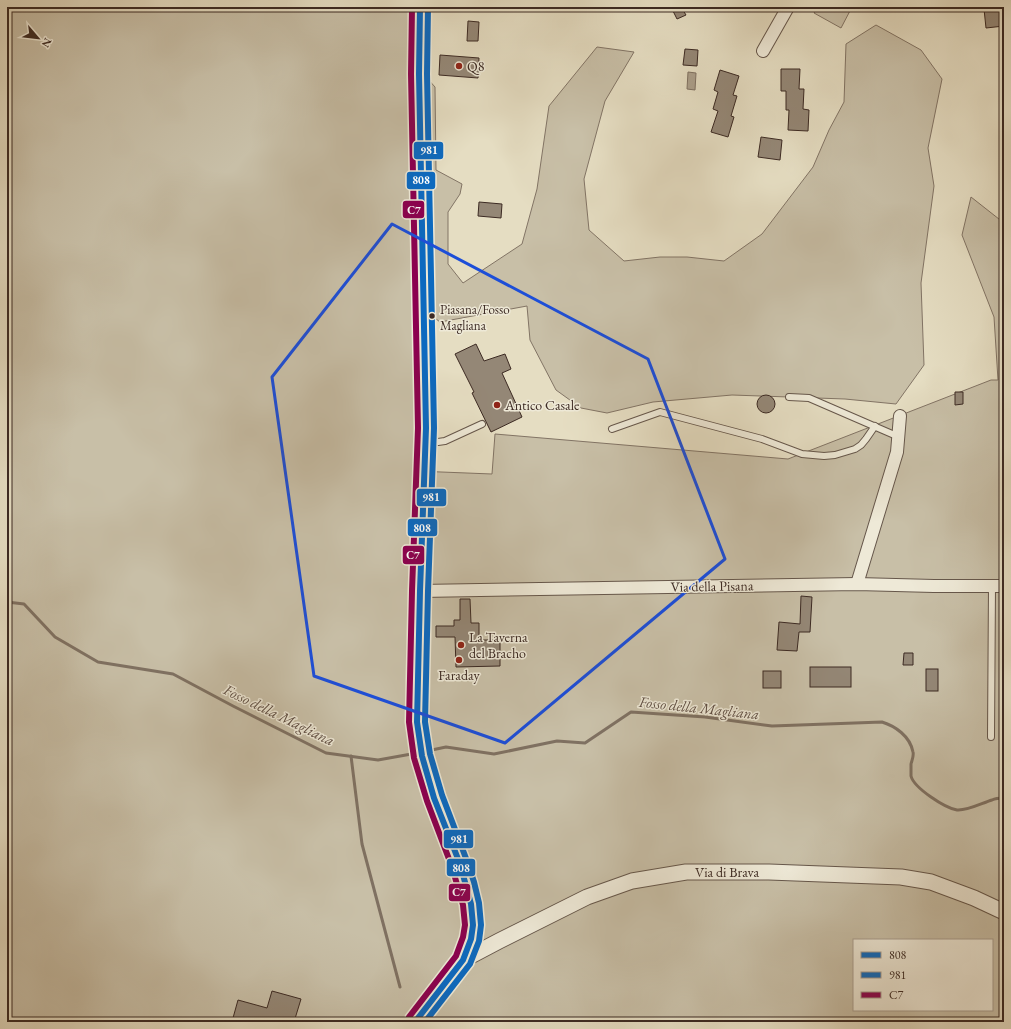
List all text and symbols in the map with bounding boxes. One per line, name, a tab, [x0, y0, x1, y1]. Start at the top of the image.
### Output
north arrow	[18, 18, 58, 58]
text: N	[39, 35, 55, 50]
place label: Q8	[467, 57, 485, 75]
marker: Q8	[454, 61, 464, 71]
line badge: 981	[413, 141, 444, 160]
text: 981	[420, 143, 438, 157]
line badge: 808	[406, 171, 436, 190]
text: 808	[412, 173, 430, 187]
line badge: C7	[402, 200, 425, 219]
text: C7	[407, 203, 421, 217]
place label: Piasana/Fosso Magliana	[440, 301, 510, 334]
marker: Piasana/Fosso Magliana	[427, 311, 437, 321]
place label: Antico Casale	[504, 396, 580, 414]
marker: Antico Casale	[492, 400, 502, 410]
line badge: 981	[416, 488, 447, 507]
text: 981	[422, 490, 440, 504]
line badge: 808	[407, 518, 438, 537]
text: 808	[413, 521, 431, 535]
line badge: C7	[402, 545, 425, 565]
text: C7	[406, 548, 420, 562]
street label: Via della Pisana	[670, 576, 754, 596]
place label: La Taverna del Bracho	[469, 628, 528, 662]
marker: La Taverna del Bracho	[456, 640, 466, 650]
marker: Faraday	[454, 655, 464, 665]
place label: Faraday	[438, 666, 480, 684]
water label: Fosso della Magliana	[220, 679, 338, 750]
water label: Fosso della Magliana	[637, 692, 760, 723]
line badge: 981	[443, 829, 474, 849]
text: 981	[450, 832, 468, 846]
line badge: 808	[446, 858, 476, 877]
text: 808	[452, 861, 470, 875]
street label: Via di Brava	[695, 863, 759, 881]
line badge: C7	[448, 883, 471, 902]
text: C7	[452, 885, 466, 899]
legend	[853, 939, 993, 1011]
text: 808	[889, 947, 907, 963]
text: 981	[889, 967, 907, 983]
text: C7	[889, 987, 904, 1003]

